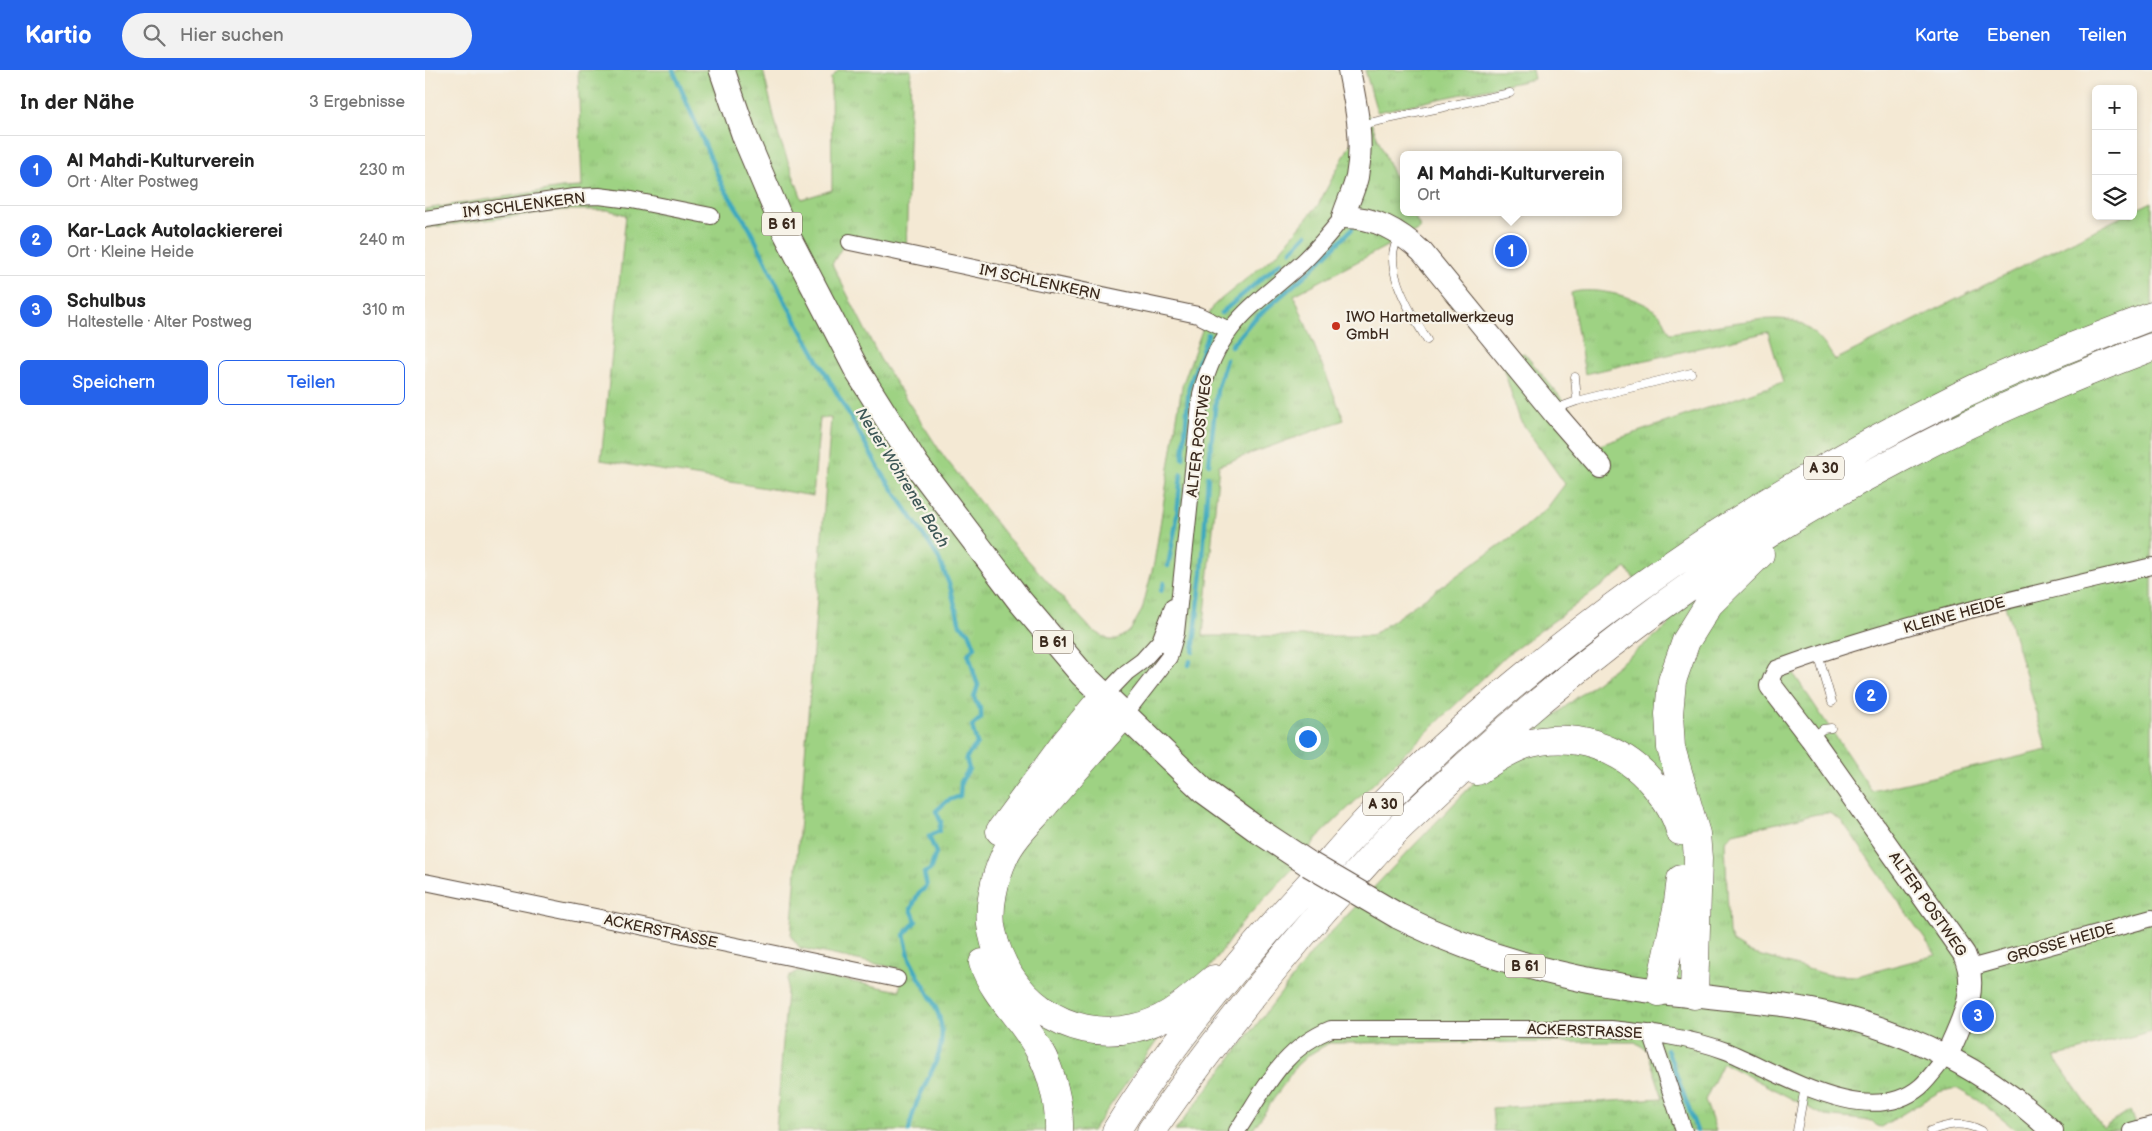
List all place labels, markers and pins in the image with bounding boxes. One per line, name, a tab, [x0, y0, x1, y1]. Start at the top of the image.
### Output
pin: 1	[1495, 232, 1527, 270]
place label: IWO Hartmetallwerkzeug GmbH	[1346, 308, 1514, 344]
marker: IWO Hartmetallwerkzeug GmbH	[1330, 320, 1342, 332]
pin: 2	[1855, 677, 1887, 715]
pin: 3	[1962, 997, 1994, 1035]

